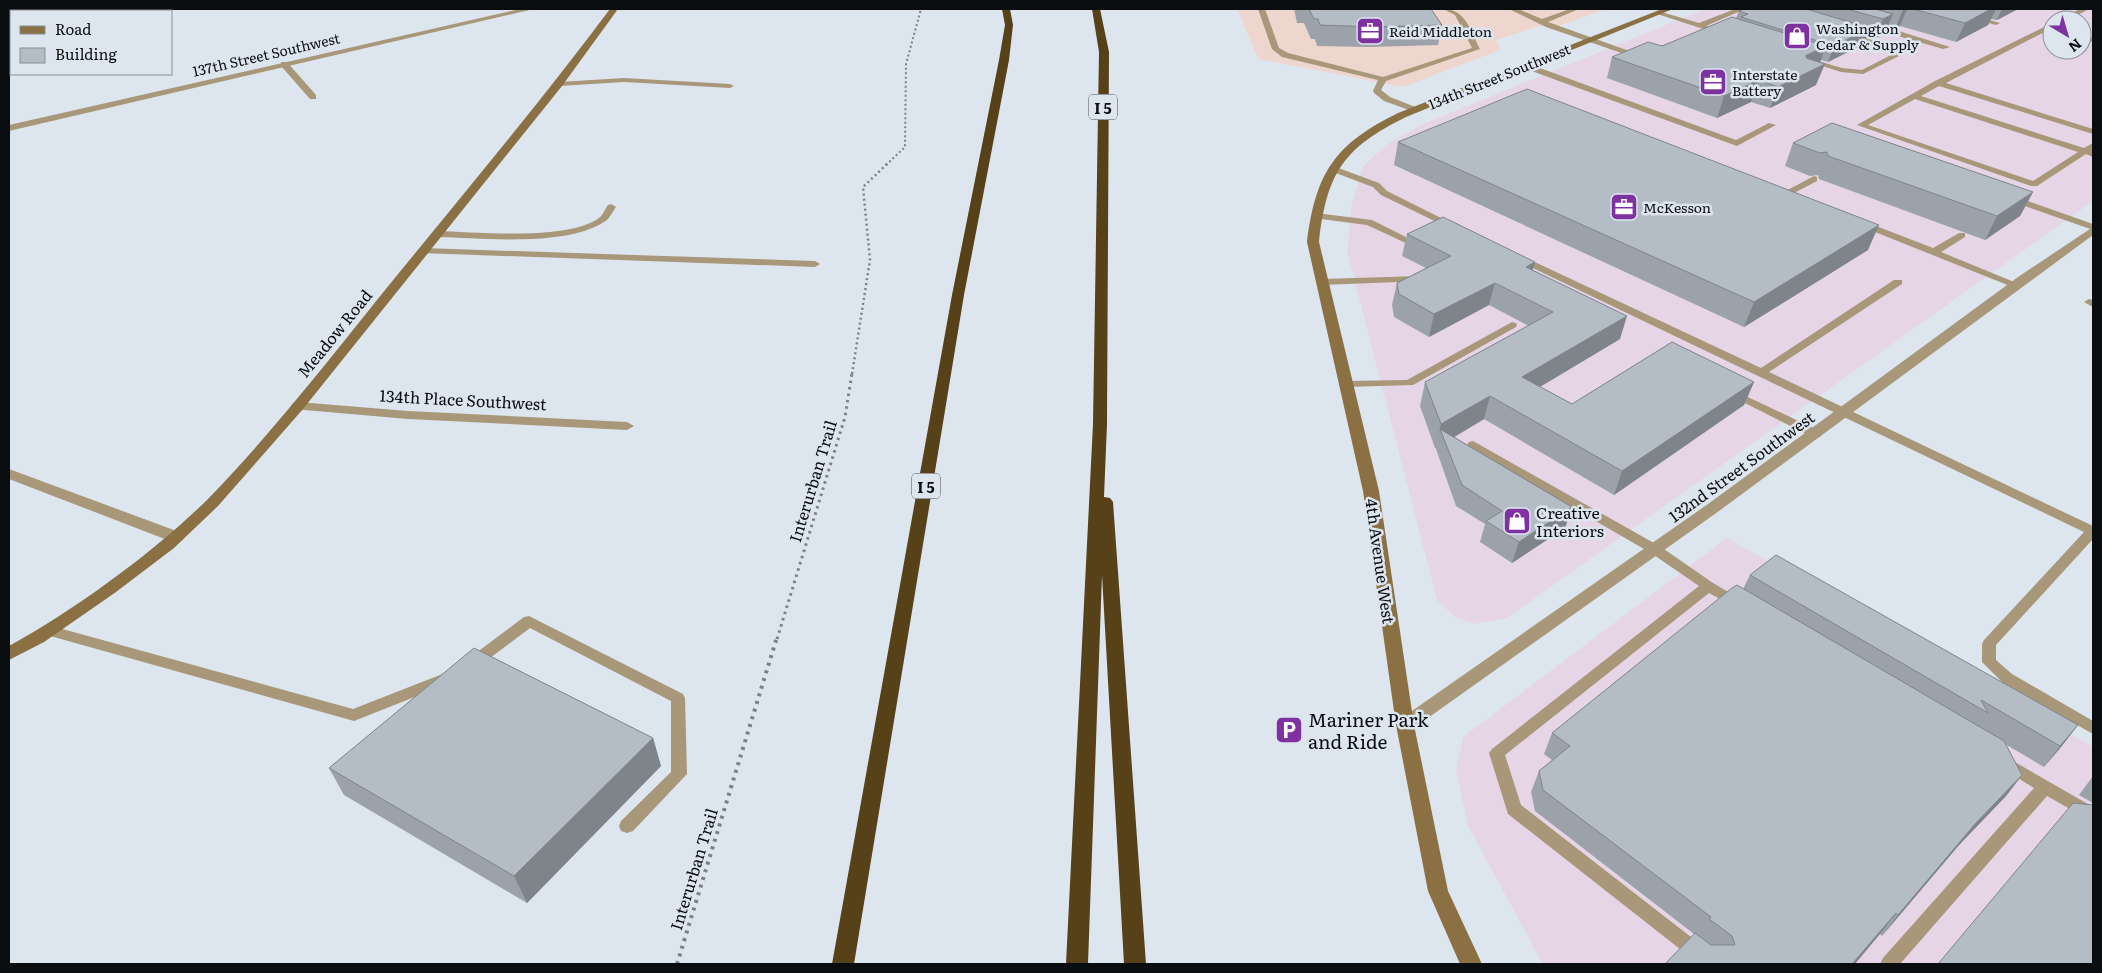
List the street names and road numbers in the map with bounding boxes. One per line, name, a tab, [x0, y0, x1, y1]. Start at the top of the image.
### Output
street label: 137th Street Southwest	[190, 27, 342, 81]
street label: 134th Street Southwest	[1425, 38, 1573, 114]
road number: I 5	[1089, 94, 1117, 120]
street label: Meadow Road	[291, 284, 377, 382]
street label: 134th Place Southwest	[379, 383, 548, 415]
street label: 132nd Street Southwest	[1663, 404, 1819, 527]
street label: Interurban Trail	[782, 417, 842, 545]
road number: I 5	[912, 474, 940, 498]
street label: 4th Avenue West	[1360, 497, 1402, 626]
street label: Interurban Trail	[663, 805, 723, 933]

